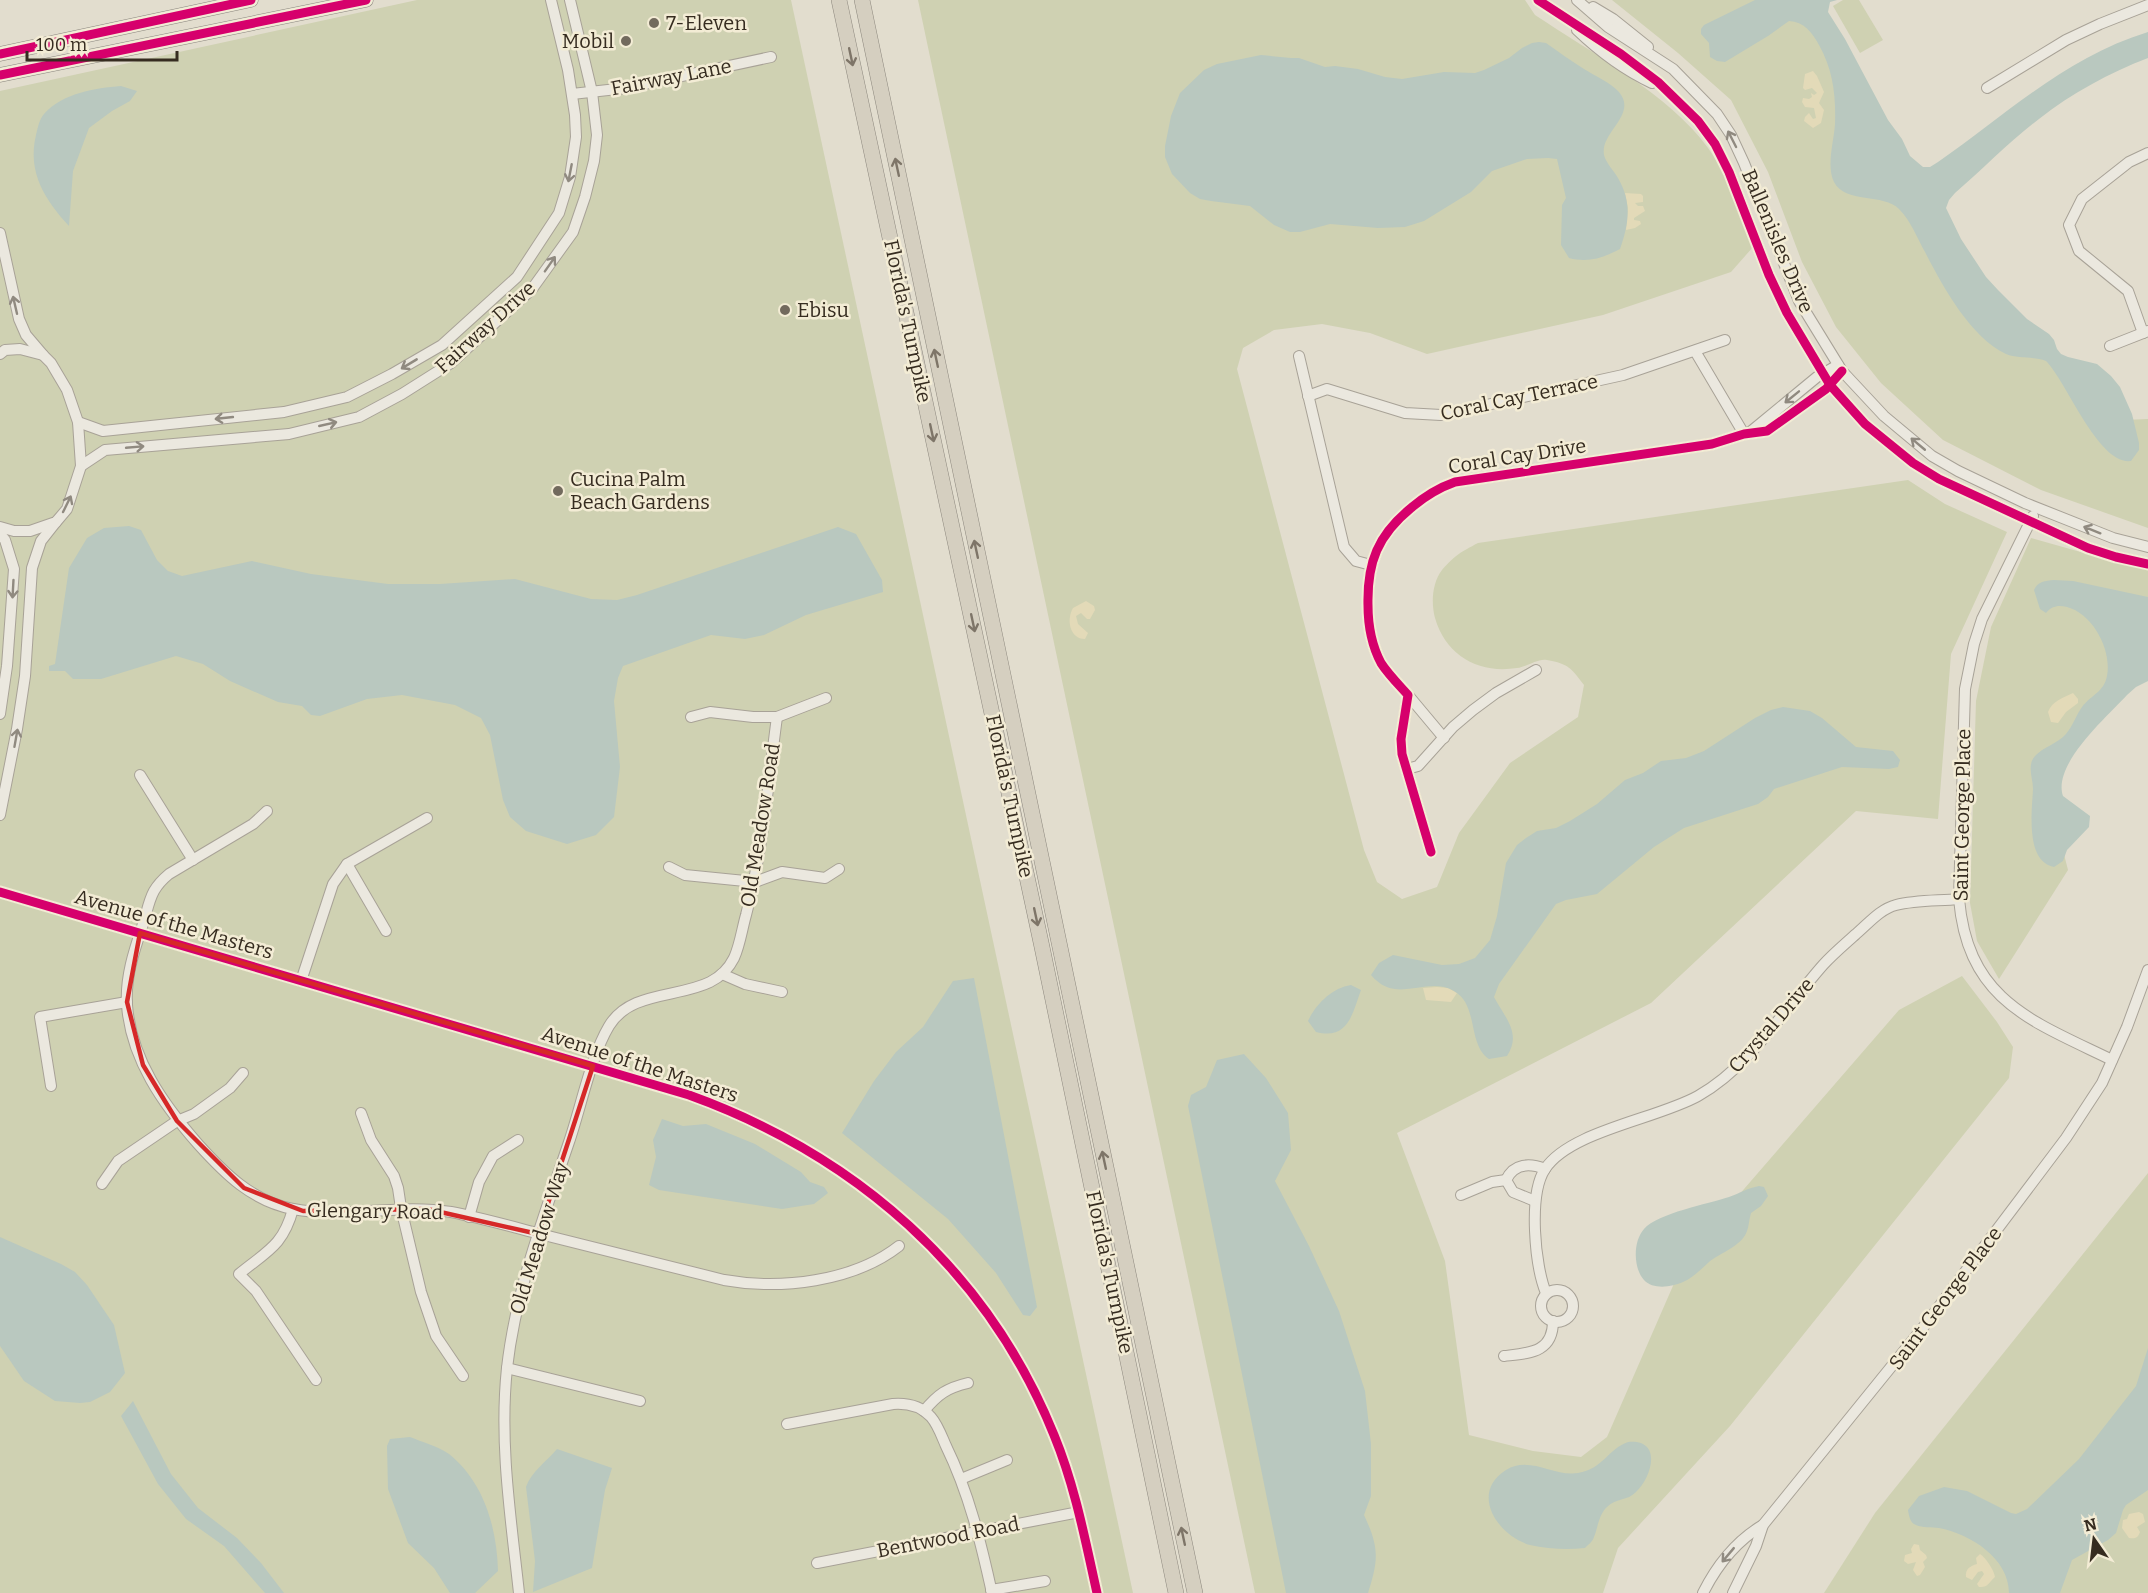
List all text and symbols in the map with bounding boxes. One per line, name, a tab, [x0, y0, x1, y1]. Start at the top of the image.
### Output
place label: 7-Eleven	[666, 11, 747, 35]
marker: 7-Eleven	[647, 16, 661, 30]
scale bar	[27, 24, 177, 62]
place label: Mobil	[562, 29, 614, 53]
text: 100 m	[36, 34, 87, 56]
marker: Mobil	[619, 34, 633, 48]
one-way arrow	[846, 47, 857, 66]
street label: Fairway Lane	[609, 54, 733, 100]
one-way arrow	[1726, 130, 1738, 148]
one-way arrow	[890, 157, 902, 176]
one-way arrow	[564, 163, 575, 182]
street label: Ballenisles Drive	[1737, 166, 1819, 316]
street label: Florida's Turnpike	[879, 237, 937, 405]
one-way arrow	[544, 257, 556, 273]
street label: Fairway Drive	[430, 276, 540, 378]
one-way arrow	[9, 296, 21, 315]
place label: Ebisu	[797, 298, 849, 322]
marker: Ebisu	[778, 303, 792, 317]
one-way arrow	[930, 348, 942, 367]
one-way arrow	[401, 359, 418, 371]
street label: Coral Cay Terrace	[1438, 369, 1600, 425]
one-way arrow	[1785, 390, 1800, 404]
one-way arrow	[215, 413, 235, 424]
one-way arrow	[319, 418, 338, 430]
one-way arrow	[927, 422, 938, 442]
street label: Coral Cay Drive	[1446, 433, 1588, 479]
one-way arrow	[1910, 438, 1926, 451]
one-way arrow	[125, 441, 144, 452]
place label: Cucina Palm Beach Gardens	[570, 467, 710, 514]
marker: Cucina Palm Beach Gardens	[551, 484, 565, 498]
one-way arrow	[62, 496, 74, 514]
one-way arrow	[2084, 524, 2102, 535]
one-way arrow	[970, 539, 981, 559]
one-way arrow	[7, 579, 18, 599]
one-way arrow	[968, 613, 979, 633]
street label: Florida's Turnpike	[981, 712, 1039, 880]
one-way arrow	[11, 728, 22, 748]
street label: Saint George Place	[1948, 728, 1976, 902]
street label: Old Meadow Road	[735, 741, 785, 909]
street label: Avenue of the Masters	[72, 884, 276, 964]
one-way arrow	[1031, 906, 1042, 926]
street label: Crystal Drive	[1723, 973, 1819, 1077]
street label: Avenue of the Masters	[539, 1021, 741, 1107]
one-way arrow	[1098, 1151, 1110, 1170]
street label: Old Meadow Way	[504, 1158, 574, 1317]
street label: Florida's Turnpike	[1081, 1188, 1139, 1356]
street label: Glengary Road	[307, 1198, 444, 1224]
street label: Saint George Place	[1883, 1222, 2007, 1374]
north arrow	[2064, 1509, 2124, 1569]
street label: Bentwood Road	[875, 1511, 1021, 1563]
text: N	[2082, 1514, 2099, 1536]
one-way arrow	[1177, 1526, 1189, 1545]
one-way arrow	[1722, 1547, 1735, 1563]

